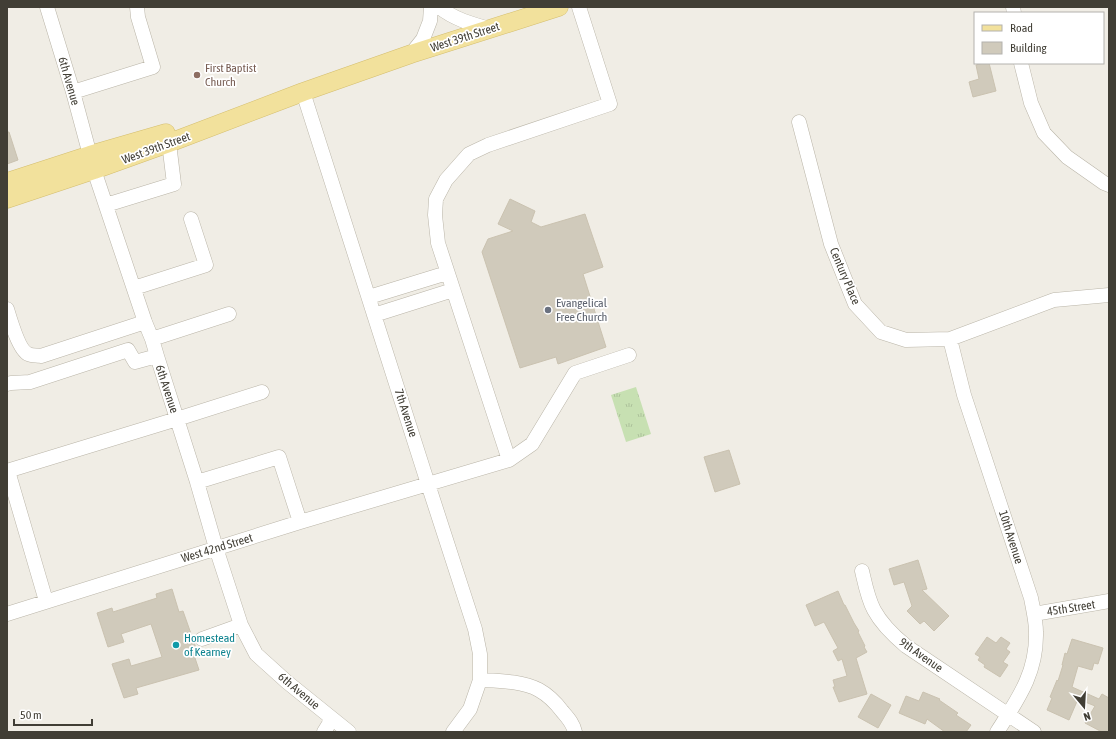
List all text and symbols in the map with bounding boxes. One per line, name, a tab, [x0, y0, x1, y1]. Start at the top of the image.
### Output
legend	[974, 12, 1104, 64]
street label: West 39th Street	[429, 19, 502, 55]
text: Road	[1010, 21, 1033, 35]
text: Building	[1010, 41, 1048, 55]
street label: 6th Avenue	[55, 55, 83, 107]
place label: First Baptist Church	[205, 61, 257, 89]
marker: First Baptist Church	[192, 70, 202, 80]
street label: West 39th Street	[120, 129, 193, 167]
street label: Century Place	[827, 245, 863, 307]
place label: Evangelical Free Church	[556, 296, 608, 324]
marker: Evangelical Free Church	[543, 305, 553, 315]
street label: 6th Avenue	[153, 363, 181, 415]
street label: 7th Avenue	[392, 387, 420, 439]
street label: 10th Avenue	[996, 508, 1026, 566]
street label: West 42nd Street	[180, 530, 255, 565]
street label: 45th Street	[1046, 597, 1097, 619]
place label: Homestead of Kearney	[184, 631, 235, 659]
street label: 9th Avenue	[897, 635, 945, 675]
marker: Homestead of Kearney	[171, 640, 181, 650]
street label: 6th Avenue	[275, 670, 323, 712]
north arrow	[1064, 687, 1104, 727]
scale bar	[14, 701, 92, 727]
text: 50 m	[20, 708, 42, 722]
text: N	[1082, 710, 1092, 723]

